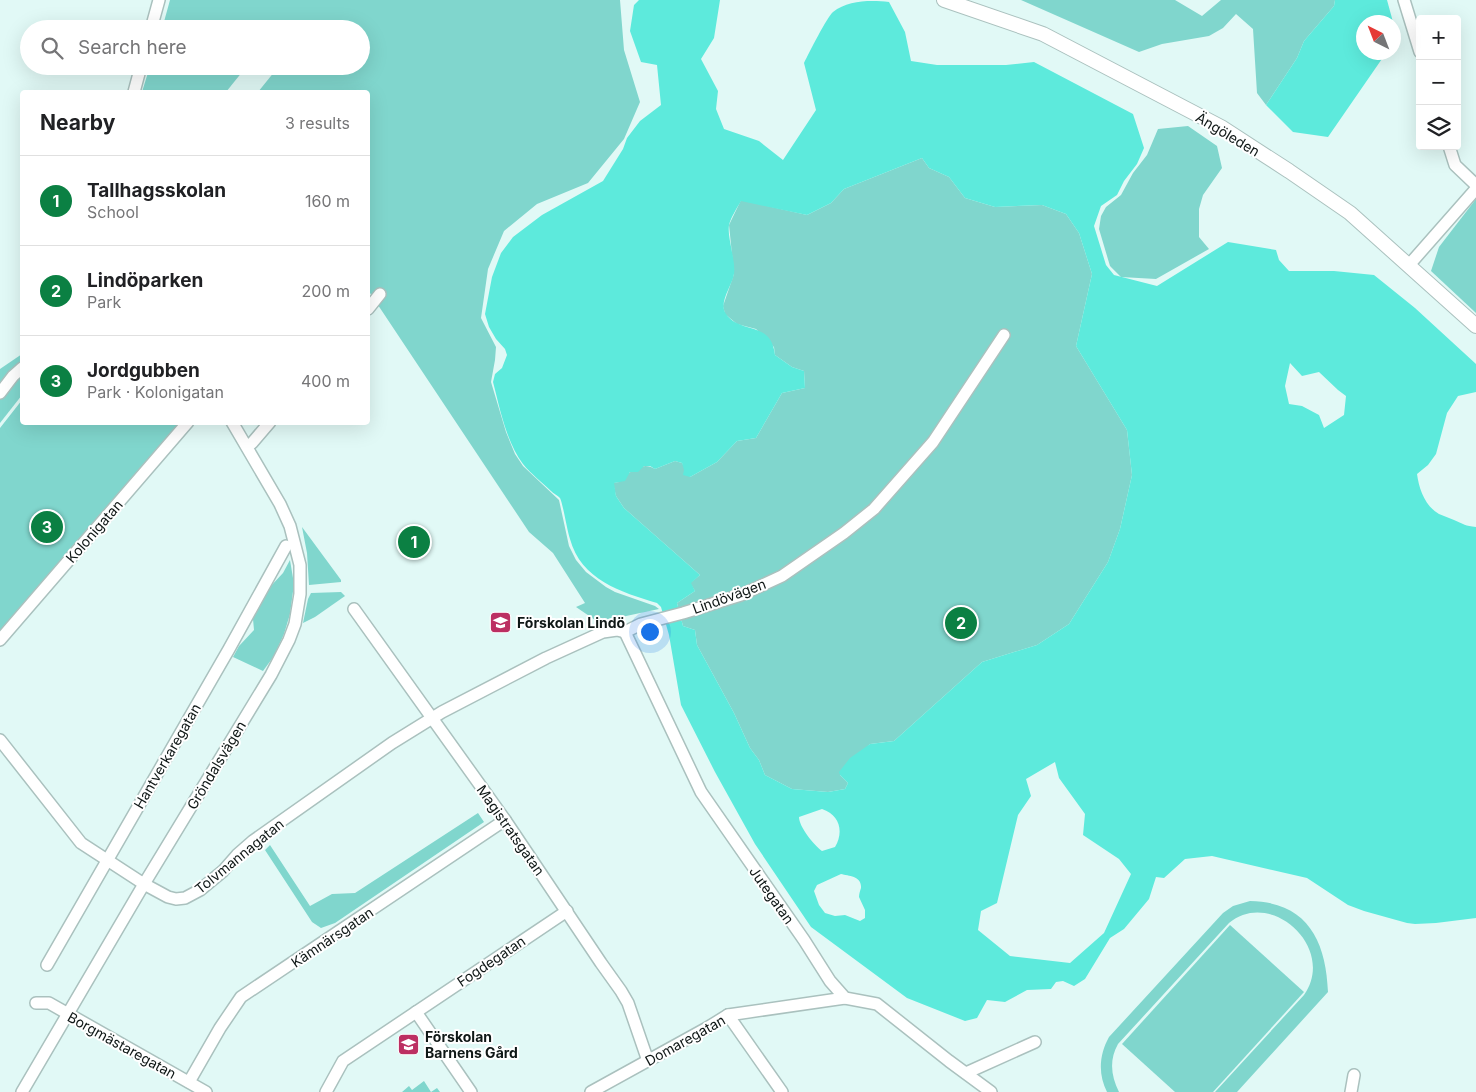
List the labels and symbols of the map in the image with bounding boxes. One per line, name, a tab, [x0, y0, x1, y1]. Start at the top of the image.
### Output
north arrow	[1356, 15, 1401, 60]
street label: Ängöleden	[1193, 108, 1263, 160]
street label: Kolonigatan	[62, 496, 126, 566]
pin: 3	[31, 508, 63, 546]
pin: 1	[398, 523, 430, 561]
street label: Lindövägen	[690, 575, 768, 617]
pin: 2	[945, 604, 977, 642]
school or university icon: Förskolan Lindö	[489, 610, 513, 634]
place label: Förskolan Lindö	[517, 614, 626, 631]
your location	[637, 619, 663, 645]
street label: Hantverkaregatan	[130, 700, 204, 812]
street label: Gröndalsvägen	[183, 718, 249, 812]
street label: Magistratsgatan	[473, 781, 549, 879]
street label: Tolvmannagatan	[191, 815, 287, 897]
street label: Jutegatan	[746, 863, 798, 927]
street label: Kämnärsgatan	[288, 903, 376, 971]
street label: Fogdegatan	[454, 932, 528, 990]
street label: Borgmästaregatan	[65, 1008, 179, 1082]
street label: Domaregatan	[642, 1011, 728, 1069]
place label: Förskolan Barnens Gård	[425, 1028, 518, 1061]
school or university icon: Förskolan Barnens Gård	[397, 1032, 421, 1056]

